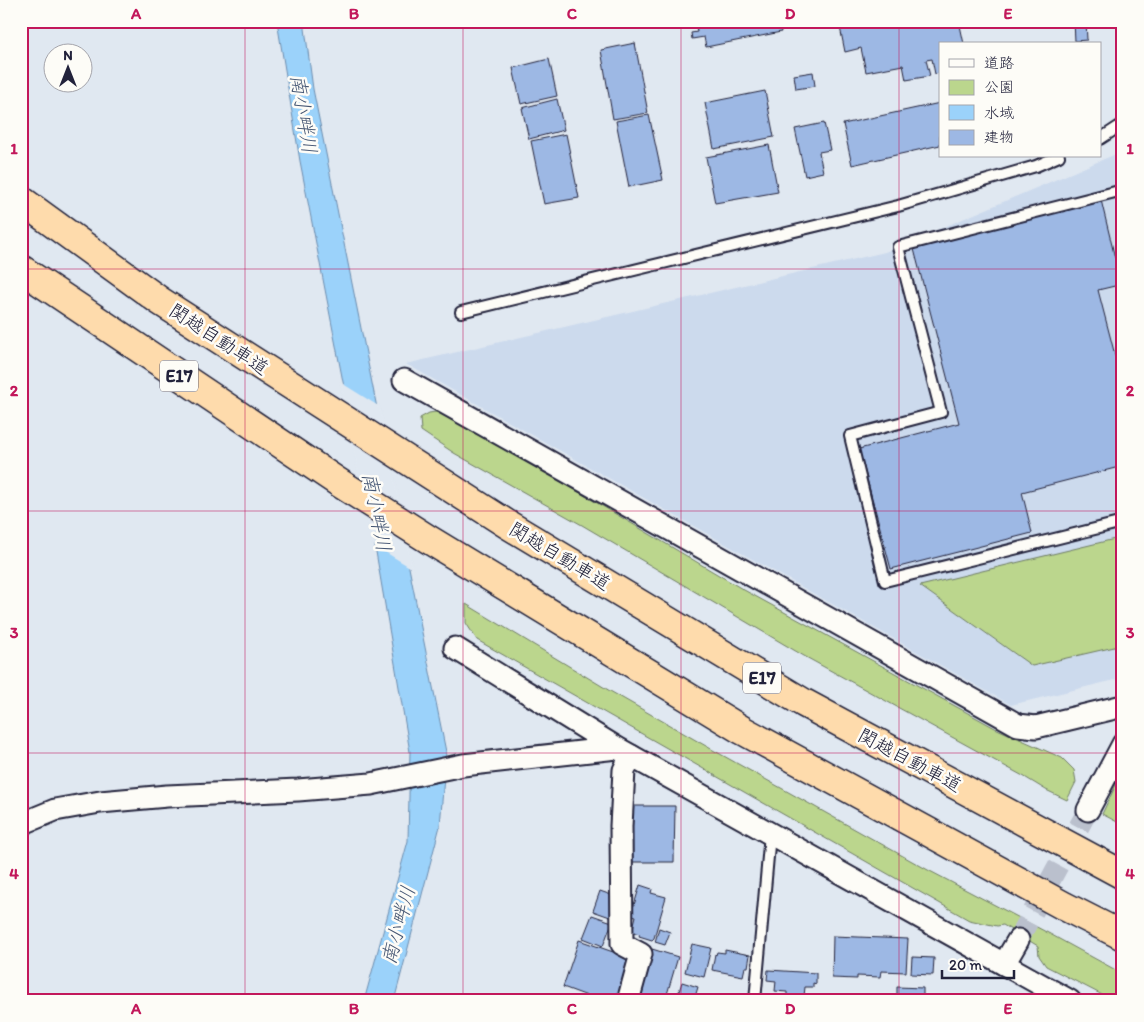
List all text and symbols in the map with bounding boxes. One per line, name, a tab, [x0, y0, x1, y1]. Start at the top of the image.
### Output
text: A	[130, 4, 142, 23]
text: B	[349, 4, 360, 23]
text: C	[567, 4, 578, 23]
text: D	[785, 4, 796, 23]
text: E	[1004, 4, 1013, 23]
north arrow	[42, 42, 92, 92]
legend	[939, 42, 1102, 158]
text: N	[63, 47, 73, 64]
text: 道路	[984, 54, 1014, 72]
water label: 南小畔川	[286, 73, 322, 155]
text: 公園	[984, 78, 1014, 96]
text: 水域	[984, 104, 1014, 122]
text: 建物	[984, 128, 1014, 146]
text: 1	[10, 139, 18, 158]
text: 1	[1126, 139, 1134, 158]
street label: 関越自動車道	[165, 298, 273, 380]
road number: E17	[160, 361, 198, 392]
text: 2	[10, 381, 19, 400]
text: 2	[1126, 381, 1135, 400]
water label: 南小畔川	[358, 470, 396, 554]
street label: 関越自動車道	[505, 517, 615, 595]
text: 3	[10, 623, 19, 642]
text: 3	[1126, 623, 1135, 642]
road number: E17	[743, 662, 781, 694]
street label: 関越自動車道	[854, 723, 966, 797]
text: 4	[9, 864, 19, 883]
text: 4	[1125, 864, 1135, 883]
water label: 南小畔川	[376, 883, 420, 967]
scale bar	[942, 947, 1014, 979]
text: 20 m	[949, 956, 983, 974]
text: A	[130, 999, 142, 1018]
text: B	[349, 999, 360, 1018]
text: C	[567, 999, 578, 1018]
text: D	[785, 999, 796, 1018]
text: E	[1004, 999, 1013, 1018]

